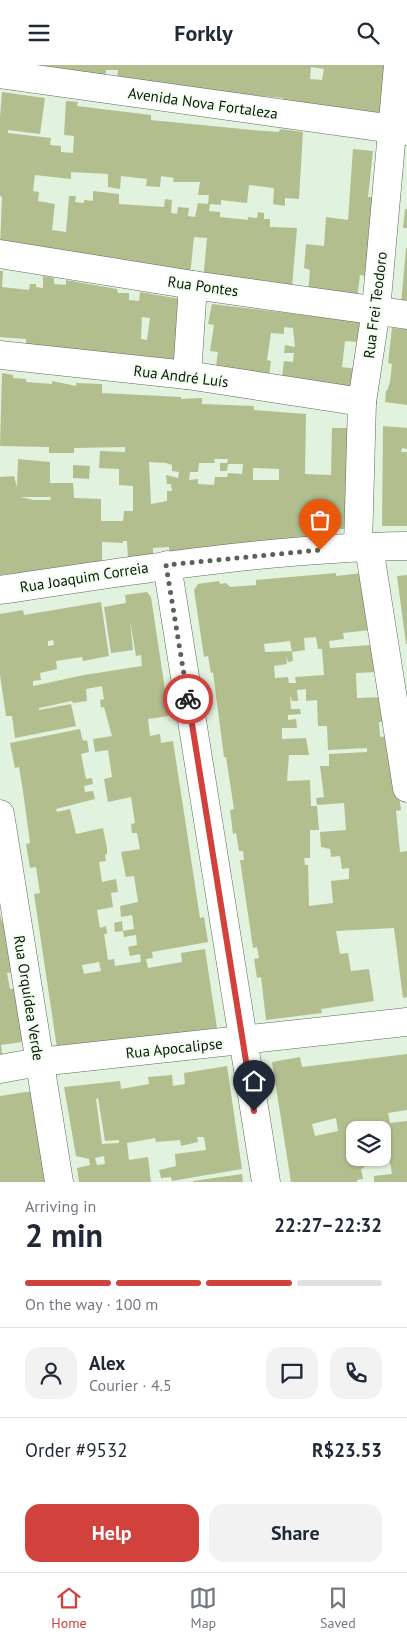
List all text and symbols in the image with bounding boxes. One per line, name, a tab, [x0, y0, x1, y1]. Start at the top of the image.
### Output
icon: menu	[25, 19, 53, 47]
text: Forkly	[174, 19, 233, 47]
icon: search	[354, 19, 382, 47]
street label: Avenida Nova Fortaleza	[127, 83, 279, 123]
street label: Rua Frei Teodoro	[359, 250, 391, 360]
street label: Rua Pontes	[166, 272, 240, 300]
street label: Rua André Luís	[132, 361, 230, 391]
pin	[299, 499, 341, 550]
icon: bag	[306, 506, 334, 534]
street label: Rua Joaquim Correia	[18, 557, 150, 597]
courier	[163, 674, 213, 724]
icon: bike	[174, 685, 202, 713]
street label: Rua Orquídea Verde	[10, 934, 48, 1062]
street label: Rua Apocalipse	[125, 1033, 223, 1063]
pin	[233, 1060, 275, 1111]
icon: home	[240, 1067, 268, 1095]
map controls	[346, 1121, 391, 1166]
button: layers	[346, 1121, 391, 1166]
text: Arriving in	[25, 1196, 96, 1216]
text: 22:27–22:32	[274, 1213, 382, 1237]
text: 2 min	[25, 1214, 103, 1256]
text: On the way · 100 m	[25, 1294, 158, 1314]
button: person	[25, 1347, 77, 1399]
button: chat	[266, 1347, 318, 1399]
button: phone	[330, 1347, 382, 1399]
text: Alex	[89, 1351, 125, 1375]
text: Courier · 4.5	[89, 1375, 172, 1395]
text: Order #9532	[25, 1438, 128, 1462]
text: R$23.53	[312, 1438, 382, 1462]
button: Help	[25, 1504, 199, 1562]
button: Share	[209, 1504, 382, 1562]
tab: Home	[51, 1584, 87, 1632]
tab: Map	[189, 1584, 217, 1632]
tab: Saved	[320, 1584, 356, 1632]

